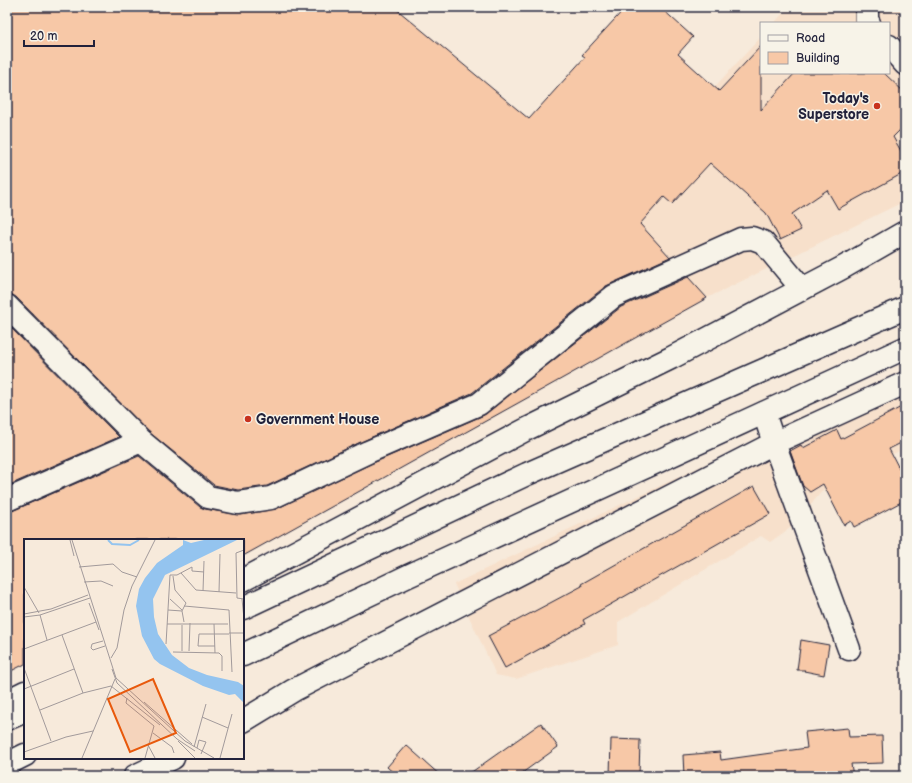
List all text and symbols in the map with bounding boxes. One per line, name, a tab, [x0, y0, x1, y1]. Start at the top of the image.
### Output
scale bar	[24, 22, 94, 48]
legend	[760, 22, 890, 74]
text: 20 m	[30, 29, 57, 44]
text: Road	[796, 31, 825, 46]
text: Building	[796, 51, 840, 66]
place label: Today's Superstore	[798, 90, 869, 123]
marker: Today's Superstore	[872, 101, 882, 111]
place label: Government House	[256, 411, 379, 428]
marker: Government House	[243, 414, 253, 424]
inset map	[24, 539, 244, 759]

